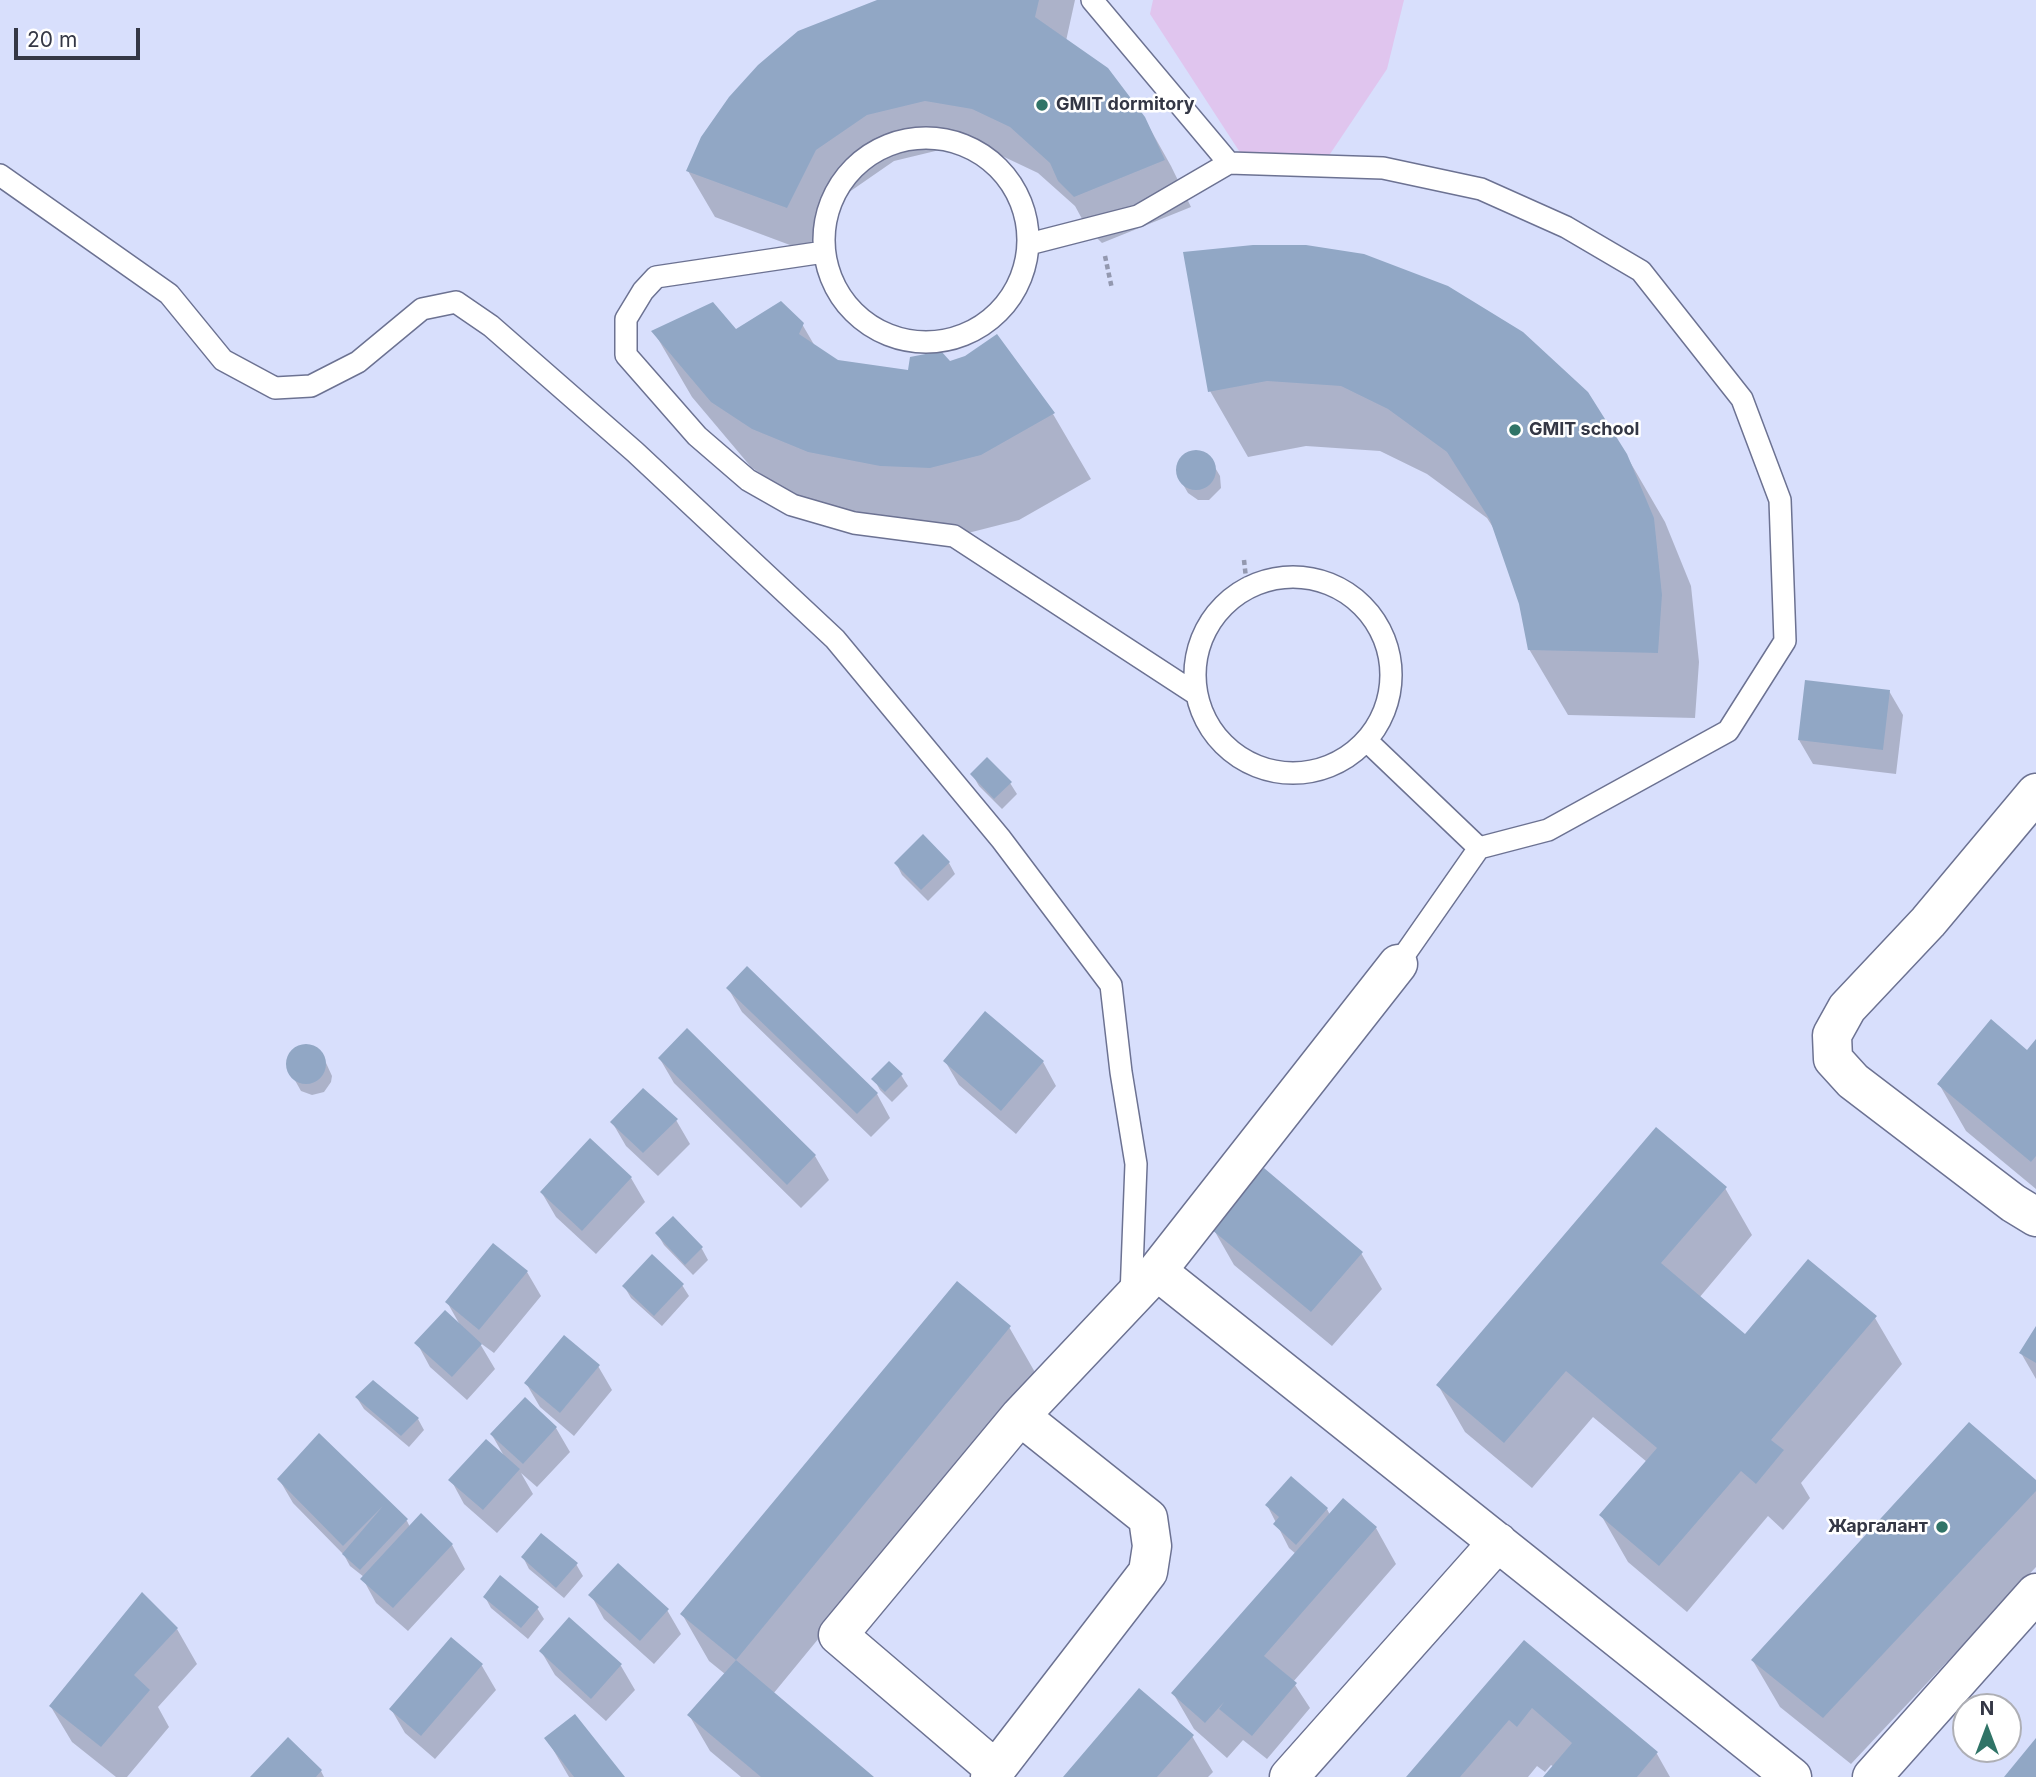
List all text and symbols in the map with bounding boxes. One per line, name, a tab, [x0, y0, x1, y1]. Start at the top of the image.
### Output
scale bar	[18, 14, 144, 58]
text: 20 m	[27, 27, 77, 52]
place label: GMIT dormitory	[1056, 94, 1195, 116]
marker: GMIT dormitory	[1034, 97, 1050, 113]
place label: GMIT school	[1529, 419, 1639, 441]
marker: GMIT school	[1507, 422, 1523, 438]
place label: Жаргалант	[1828, 1516, 1928, 1538]
marker: Жаргалант	[1934, 1519, 1950, 1535]
north arrow	[1952, 1693, 2022, 1763]
text: N	[1980, 1697, 1994, 1720]

